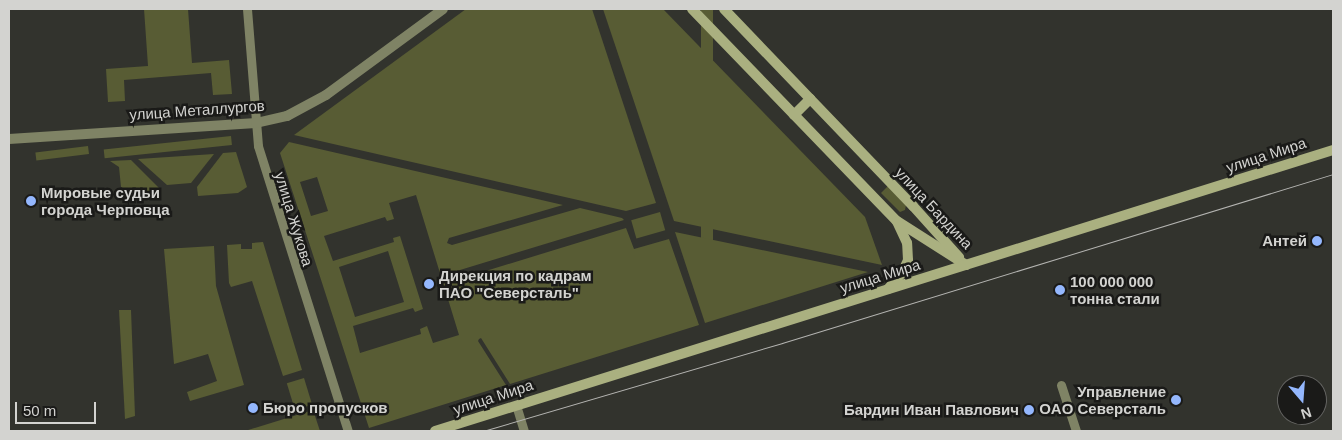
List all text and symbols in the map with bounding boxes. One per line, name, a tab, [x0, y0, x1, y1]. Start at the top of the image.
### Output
street label: улица Металлургов	[129, 96, 265, 124]
street label: улица Мира	[1224, 134, 1308, 176]
street label: улица Бардина	[891, 163, 977, 253]
street label: улица Жукова	[271, 170, 317, 268]
place label: Мировые судьи города Черповца	[41, 183, 170, 218]
marker: Мировые судьи города Черповца	[25, 195, 37, 207]
place label: Антей	[1262, 232, 1307, 250]
marker: Антей	[1311, 235, 1323, 247]
street label: улица Мира	[838, 255, 922, 297]
place label: Дирекция по кадрам ПАО "Северсталь"	[439, 266, 592, 301]
place label: 100 000 000 тонна стали	[1070, 272, 1160, 307]
marker: Дирекция по кадрам ПАО "Северсталь"	[423, 278, 435, 290]
marker: 100 000 000 тонна стали	[1054, 284, 1066, 296]
north arrow	[1277, 375, 1327, 425]
street label: улица Мира	[451, 376, 535, 418]
place label: Управление OAO Северсталь	[1039, 382, 1166, 417]
scale bar	[18, 392, 99, 424]
marker: Управление OAO Северсталь	[1170, 394, 1182, 406]
place label: Бюро пропусков	[263, 399, 388, 417]
place label: Бардин Иван Павлович	[844, 401, 1019, 419]
text: 50 m	[23, 402, 56, 419]
marker: Бюро пропусков	[247, 402, 259, 414]
marker: Бардин Иван Павлович	[1023, 404, 1035, 416]
text: N	[1299, 404, 1314, 422]

